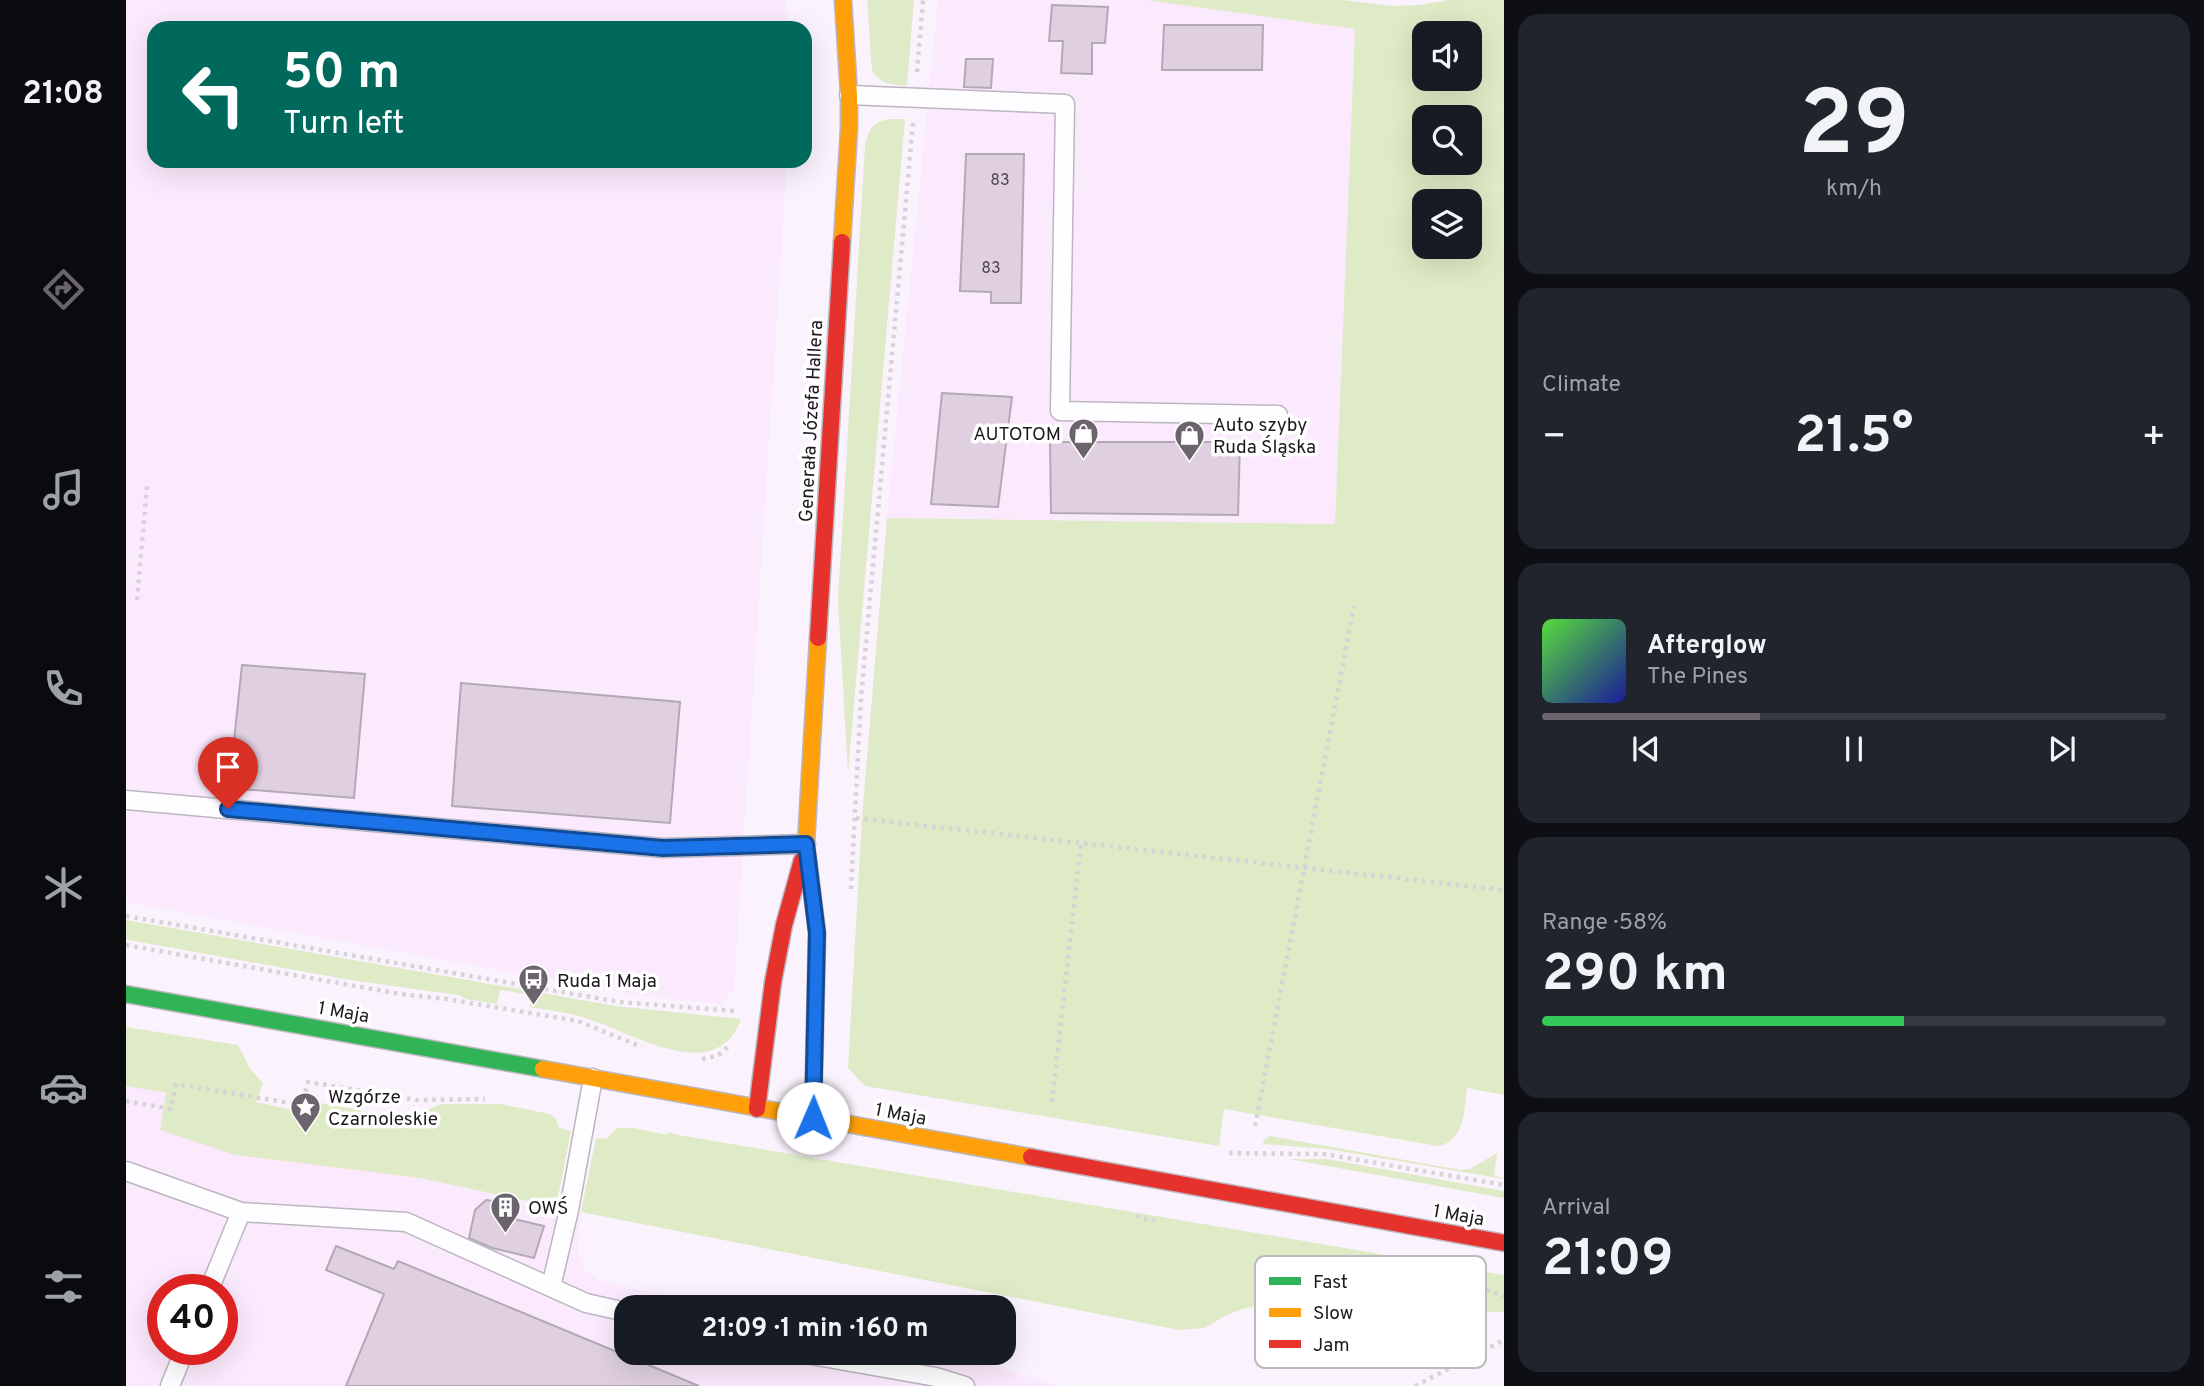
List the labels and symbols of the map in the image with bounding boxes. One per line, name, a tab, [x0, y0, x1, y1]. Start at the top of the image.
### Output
house number: 83	[990, 171, 1010, 191]
house number: 83	[981, 259, 1001, 279]
street label: Generała Józefa Hallera	[795, 319, 829, 523]
place label: Auto szyby Ruda Śląska	[1213, 414, 1316, 460]
shop icon: AUTOTOM	[1067, 416, 1101, 460]
shop icon: Auto szyby Ruda Śląska	[1173, 418, 1207, 462]
place label: AUTOTOM	[973, 423, 1061, 447]
pin	[198, 737, 258, 809]
bus stop icon: Ruda 1 Maja	[517, 963, 551, 1007]
place label: Ruda 1 Maja	[557, 970, 657, 994]
street label: 1 Maja	[316, 997, 371, 1029]
position arrow	[776, 1081, 850, 1155]
place label: Wzgórze Czarnoleskie	[328, 1086, 438, 1132]
place icon: Wzgórze Czarnoleskie	[288, 1090, 322, 1134]
street label: 1 Maja	[873, 1098, 928, 1132]
building icon: OWŚ	[488, 1190, 522, 1234]
place label: OWŚ	[528, 1196, 568, 1221]
street label: 1 Maja	[1431, 1200, 1486, 1232]
legend	[1255, 1256, 1486, 1368]
text: Fast	[1313, 1271, 1348, 1295]
speed limit sign: 40	[147, 1274, 238, 1365]
text: Slow	[1313, 1302, 1353, 1326]
text: Jam	[1313, 1334, 1350, 1358]

